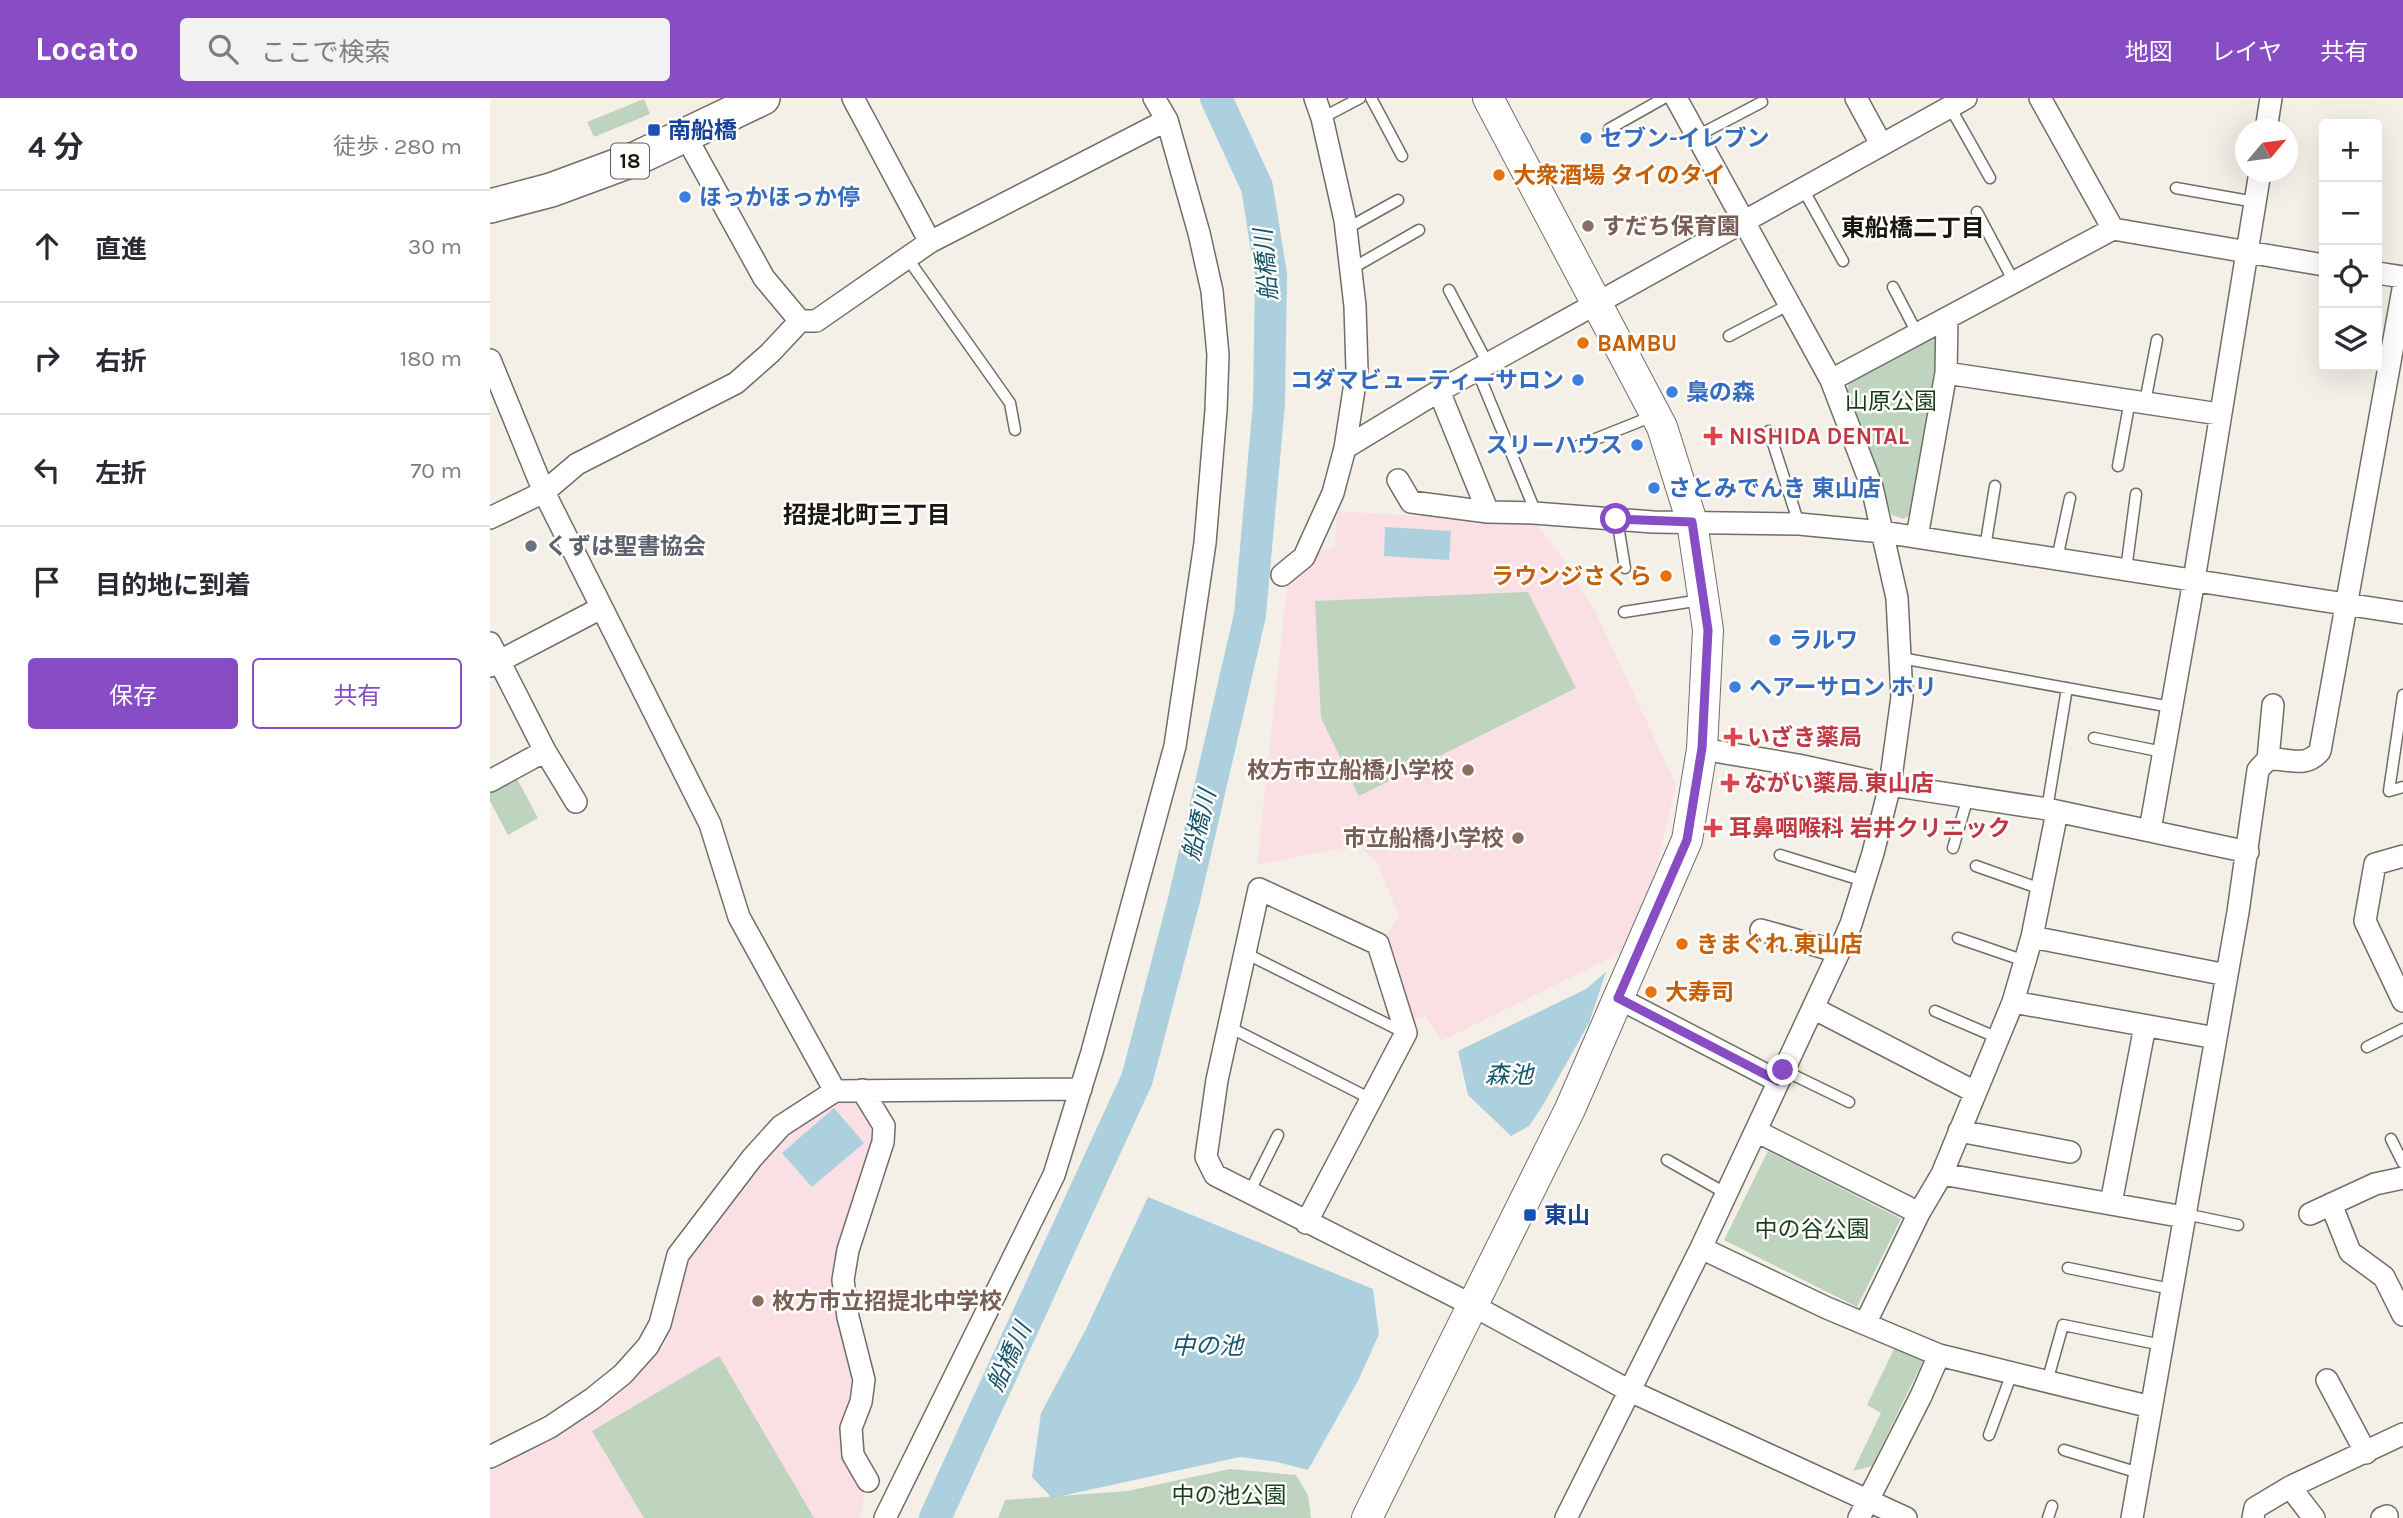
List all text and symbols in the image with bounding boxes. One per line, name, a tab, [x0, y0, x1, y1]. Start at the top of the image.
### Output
search box	[180, 18, 670, 81]
text: Locato	[35, 30, 138, 68]
icon: search	[204, 30, 242, 68]
text: ここで検索	[260, 37, 390, 68]
text: 地図	[2125, 38, 2173, 66]
text: レイヤ	[2211, 38, 2282, 66]
text: 共有	[2320, 38, 2368, 66]
place label: 南船橋	[668, 117, 737, 144]
north arrow	[2235, 119, 2298, 182]
map controls	[2319, 119, 2382, 371]
button: +	[2319, 119, 2382, 182]
marker: 南船橋	[646, 122, 662, 138]
place label: セブン-イレブン	[1600, 125, 1770, 152]
text: 4 分	[28, 129, 83, 165]
marker: セブン-イレブン	[1578, 130, 1594, 146]
text: 徒歩 · 280 m	[333, 133, 462, 160]
road number: 18	[611, 144, 649, 178]
place label: 大衆酒場 タイのタイ	[1513, 162, 1726, 189]
marker: 大衆酒場 タイのタイ	[1491, 167, 1507, 183]
button: −	[2319, 182, 2382, 245]
place label: ほっかほっか停	[699, 184, 860, 211]
marker: ほっかほっか停	[677, 189, 693, 205]
place label: すだち保育園	[1602, 213, 1740, 240]
district label: 東船橋二丁目	[1841, 214, 1985, 242]
marker: すだち保育園	[1580, 218, 1596, 234]
water label: 船橋川	[1249, 225, 1283, 302]
icon: ahead	[28, 227, 66, 265]
text: 30 m	[408, 233, 462, 260]
text: 直進	[95, 234, 147, 265]
button: locate	[2319, 245, 2382, 308]
button: layers	[2319, 308, 2382, 371]
place label: BAMBU	[1597, 330, 1677, 357]
marker: BAMBU	[1575, 335, 1591, 351]
icon: right	[28, 339, 66, 377]
text: 180 m	[400, 345, 462, 372]
text: 右折	[95, 346, 147, 377]
place label: コダマビューティーサロン	[1290, 367, 1564, 394]
marker: コダマビューティーサロン	[1570, 372, 1586, 388]
place label: 梟の森	[1686, 379, 1755, 406]
marker: 梟の森	[1664, 384, 1680, 400]
park label: 山原公園	[1845, 388, 1937, 415]
place label: NISHIDA DENTAL	[1729, 423, 1909, 450]
marker: NISHIDA DENTAL	[1703, 426, 1723, 446]
place label: スリーハウス	[1485, 432, 1623, 459]
marker: スリーハウス	[1629, 437, 1645, 453]
icon: left	[28, 451, 66, 489]
text: 70 m	[411, 457, 462, 484]
text: 左折	[95, 458, 147, 489]
place label: さとみでんき 東山店	[1668, 475, 1881, 502]
marker: さとみでんき 東山店	[1646, 480, 1662, 496]
district label: 招提北町三丁目	[783, 501, 951, 529]
route start	[1600, 503, 1631, 534]
place label: くずは聖書協会	[545, 533, 706, 560]
marker: くずは聖書協会	[523, 538, 539, 554]
icon: arrive	[28, 563, 66, 601]
place label: ラウンジさくら	[1491, 563, 1652, 590]
marker: ラウンジさくら	[1658, 568, 1674, 584]
text: 目的地に到着	[95, 570, 251, 601]
place label: ラルワ	[1789, 627, 1858, 654]
marker: ラルワ	[1767, 632, 1783, 648]
button: 保存	[28, 658, 238, 729]
button: 共有	[252, 658, 462, 729]
place label: ヘアーサロン ホリ	[1749, 674, 1937, 701]
marker: ヘアーサロン ホリ	[1727, 679, 1743, 695]
place label: いざき薬局	[1747, 724, 1862, 751]
marker: いざき薬局	[1725, 729, 1741, 745]
place label: 枚方市立船橋小学校	[1247, 757, 1454, 784]
marker: 枚方市立船橋小学校	[1460, 762, 1476, 778]
place label: ながい薬局 東山店	[1744, 770, 1934, 797]
marker: ながい薬局 東山店	[1722, 775, 1738, 791]
water label: 船橋川	[1177, 784, 1222, 863]
place label: 耳鼻咽喉科 岩井クリニック	[1729, 815, 2011, 842]
marker: 耳鼻咽喉科 岩井クリニック	[1703, 818, 1723, 838]
place label: 市立船橋小学校	[1343, 825, 1504, 852]
marker: 市立船橋小学校	[1510, 830, 1526, 846]
place label: きまぐれ 東山店	[1696, 931, 1863, 958]
marker: きまぐれ 東山店	[1674, 936, 1690, 952]
place label: 大寿司	[1665, 979, 1734, 1006]
marker: 大寿司	[1643, 984, 1659, 1000]
route end	[1767, 1054, 1798, 1085]
water label: 森池	[1485, 1061, 1535, 1089]
place label: 東山	[1544, 1202, 1590, 1229]
marker: 東山	[1522, 1207, 1538, 1223]
park label: 中の谷公園	[1755, 1216, 1870, 1243]
place label: 枚方市立招提北中学校	[772, 1288, 1002, 1315]
marker: 枚方市立招提北中学校	[750, 1293, 766, 1309]
water label: 船橋川	[981, 1316, 1038, 1396]
water label: 中の池	[1171, 1332, 1245, 1360]
park label: 中の池公園	[1172, 1482, 1287, 1509]

